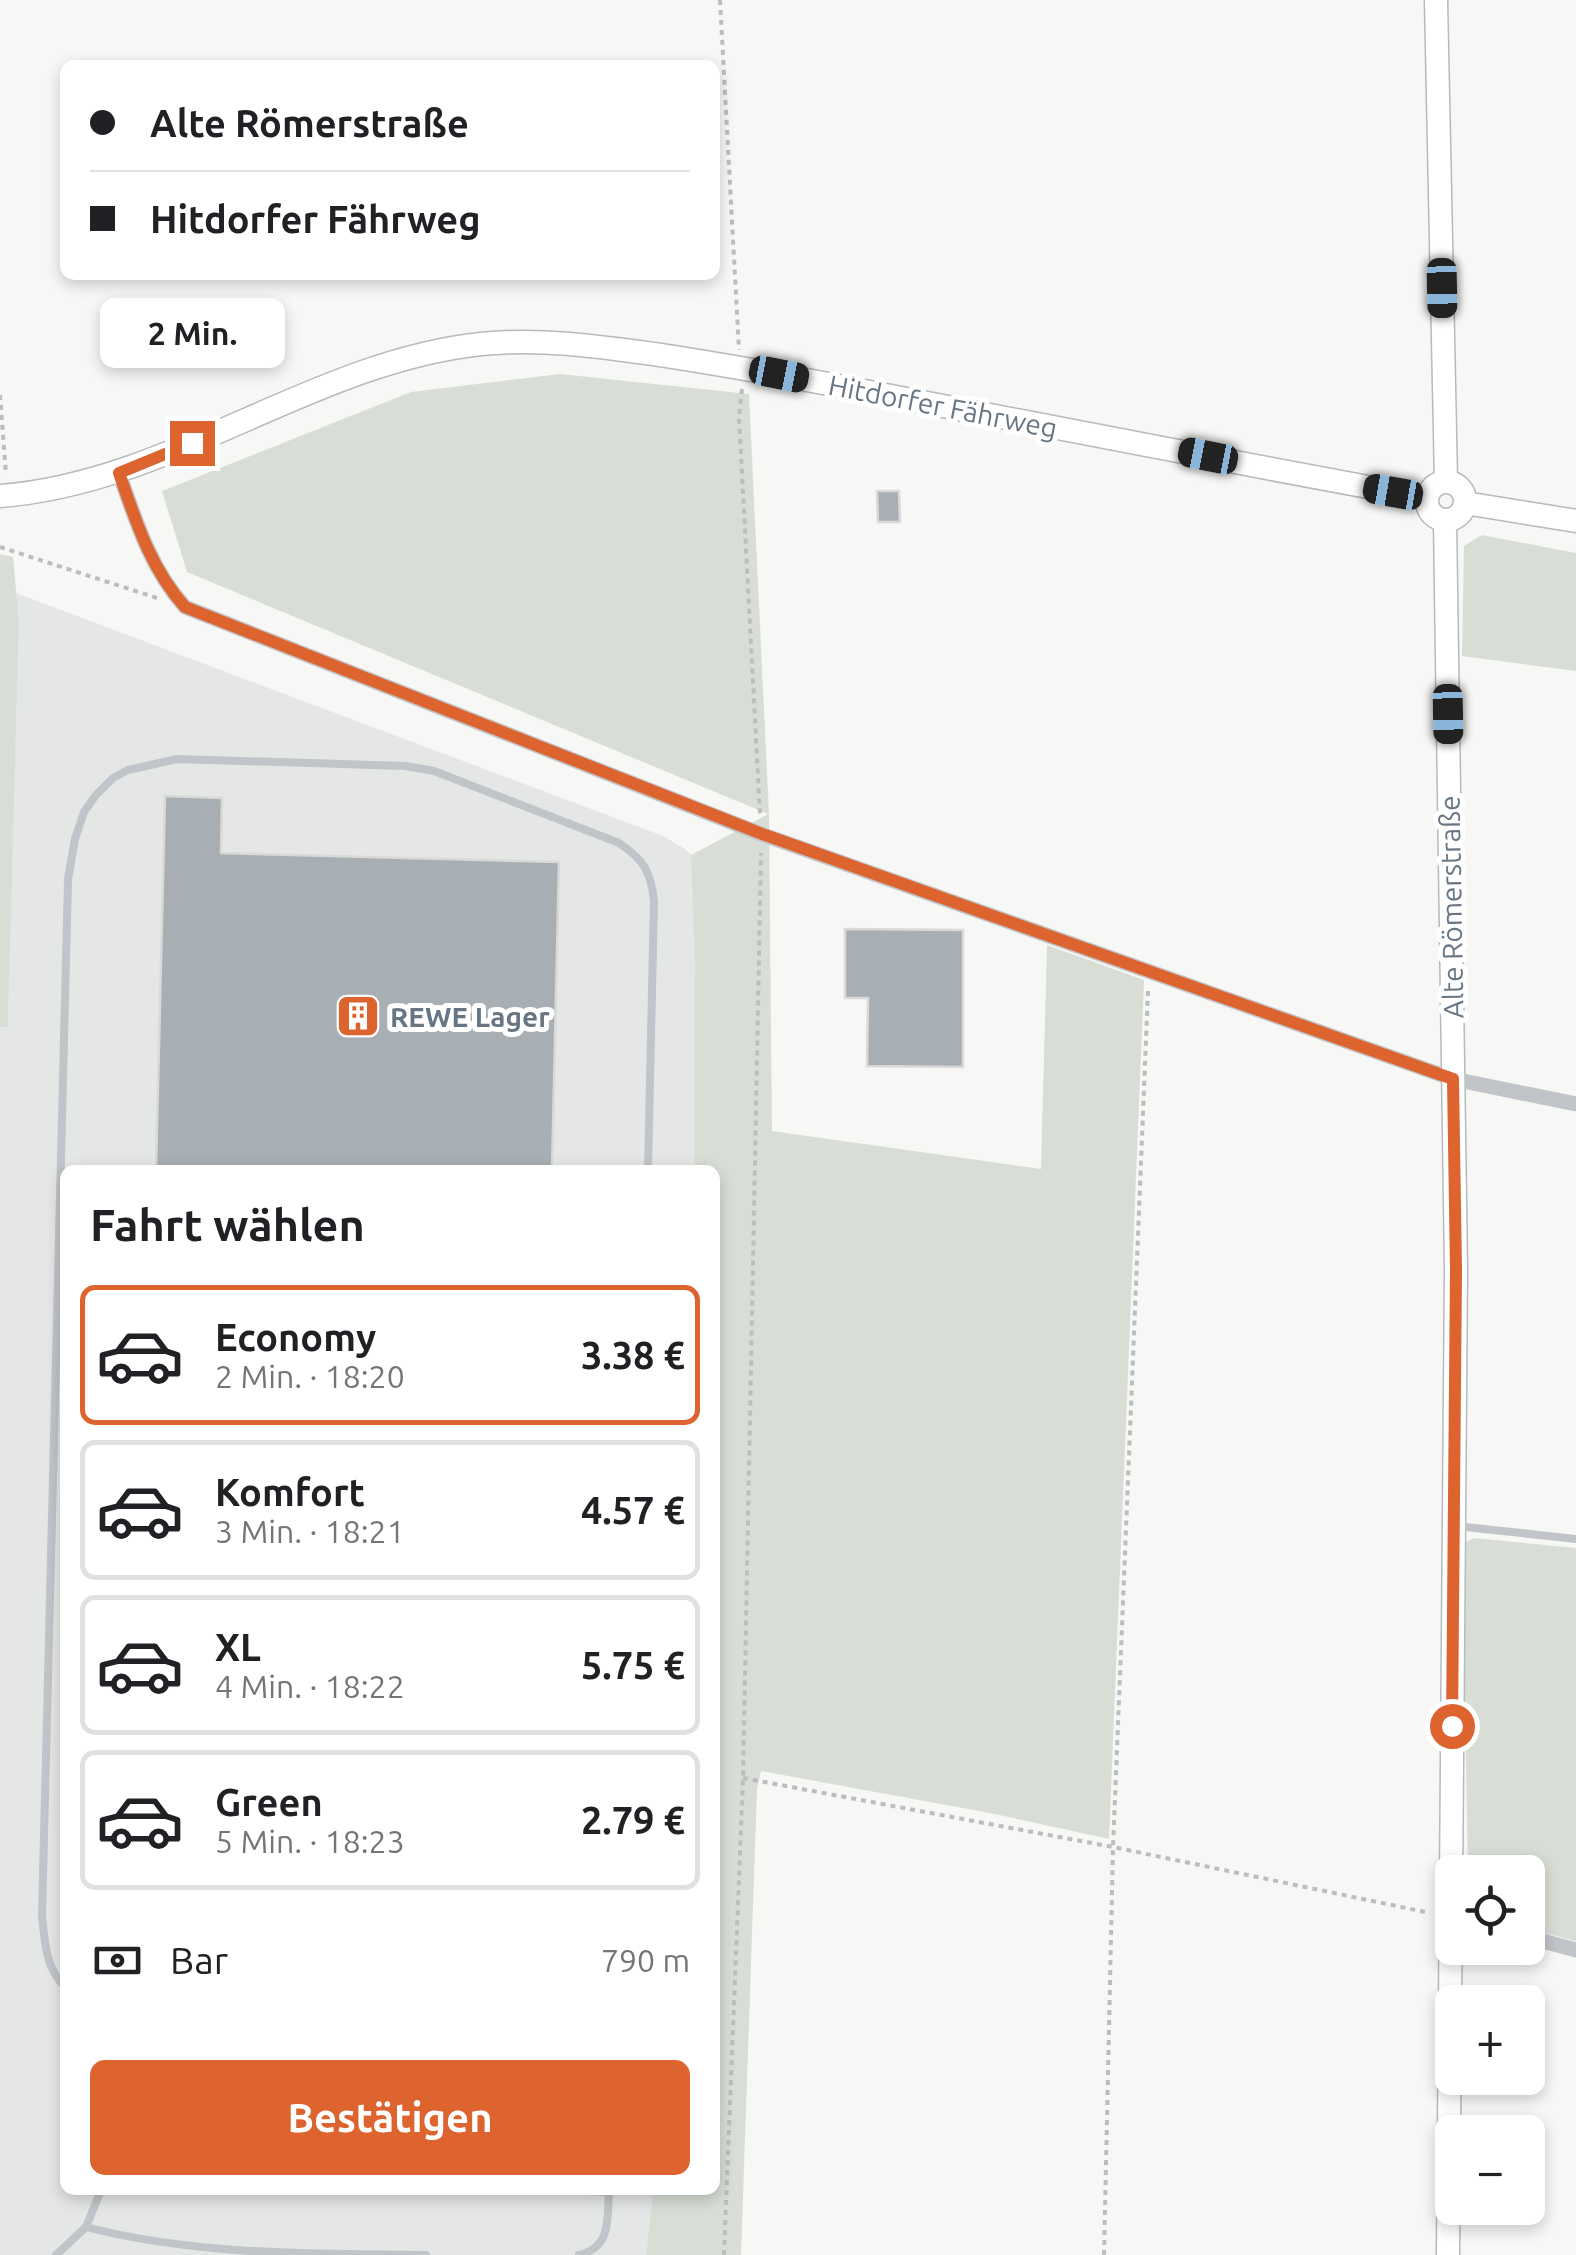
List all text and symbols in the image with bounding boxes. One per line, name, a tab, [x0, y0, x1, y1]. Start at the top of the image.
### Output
text: Alte Römerstraße	[150, 102, 469, 144]
text: Hitdorfer Fährweg	[150, 198, 481, 240]
car	[1426, 258, 1458, 318]
callout: 2 Min.	[100, 298, 284, 368]
text: 2 Min.	[148, 315, 237, 351]
car	[747, 354, 811, 394]
street label: Hitdorfer Fährweg	[826, 369, 1060, 443]
route end	[170, 421, 215, 466]
car	[1176, 436, 1240, 476]
car	[1361, 472, 1425, 512]
car	[1432, 684, 1464, 744]
street label: Alte Römerstraße	[1434, 795, 1468, 1019]
building icon: REWE Lager	[335, 993, 381, 1039]
place label: REWE Lager	[390, 1001, 550, 1032]
text: Fahrt wählen	[90, 1199, 365, 1250]
icon: car	[95, 1310, 185, 1400]
text: Economy	[215, 1316, 376, 1358]
text: 3.38 €	[581, 1334, 685, 1376]
text: 2 Min. · 18:20	[215, 1358, 405, 1394]
icon: car	[95, 1465, 185, 1555]
text: Komfort	[215, 1471, 365, 1513]
text: 4.57 €	[581, 1489, 685, 1531]
text: 3 Min. · 18:21	[215, 1513, 405, 1549]
icon: car	[95, 1620, 185, 1710]
text: XL	[215, 1626, 261, 1668]
text: 5.75 €	[581, 1644, 685, 1686]
text: 4 Min. · 18:22	[215, 1668, 405, 1704]
route start	[1430, 1704, 1475, 1749]
icon: car	[95, 1775, 185, 1865]
text: Green	[215, 1781, 323, 1823]
text: 2.79 €	[581, 1799, 685, 1841]
text: 5 Min. · 18:23	[215, 1823, 405, 1859]
map controls	[1435, 1855, 1545, 2225]
button: locate	[1435, 1855, 1545, 1965]
icon: cash	[90, 1933, 145, 1988]
text: Bar	[170, 1939, 228, 1981]
text: 790 m	[601, 1942, 690, 1978]
button: +	[1435, 1985, 1545, 2095]
button: Bestätigen	[90, 2060, 690, 2175]
button: −	[1435, 2115, 1545, 2225]

